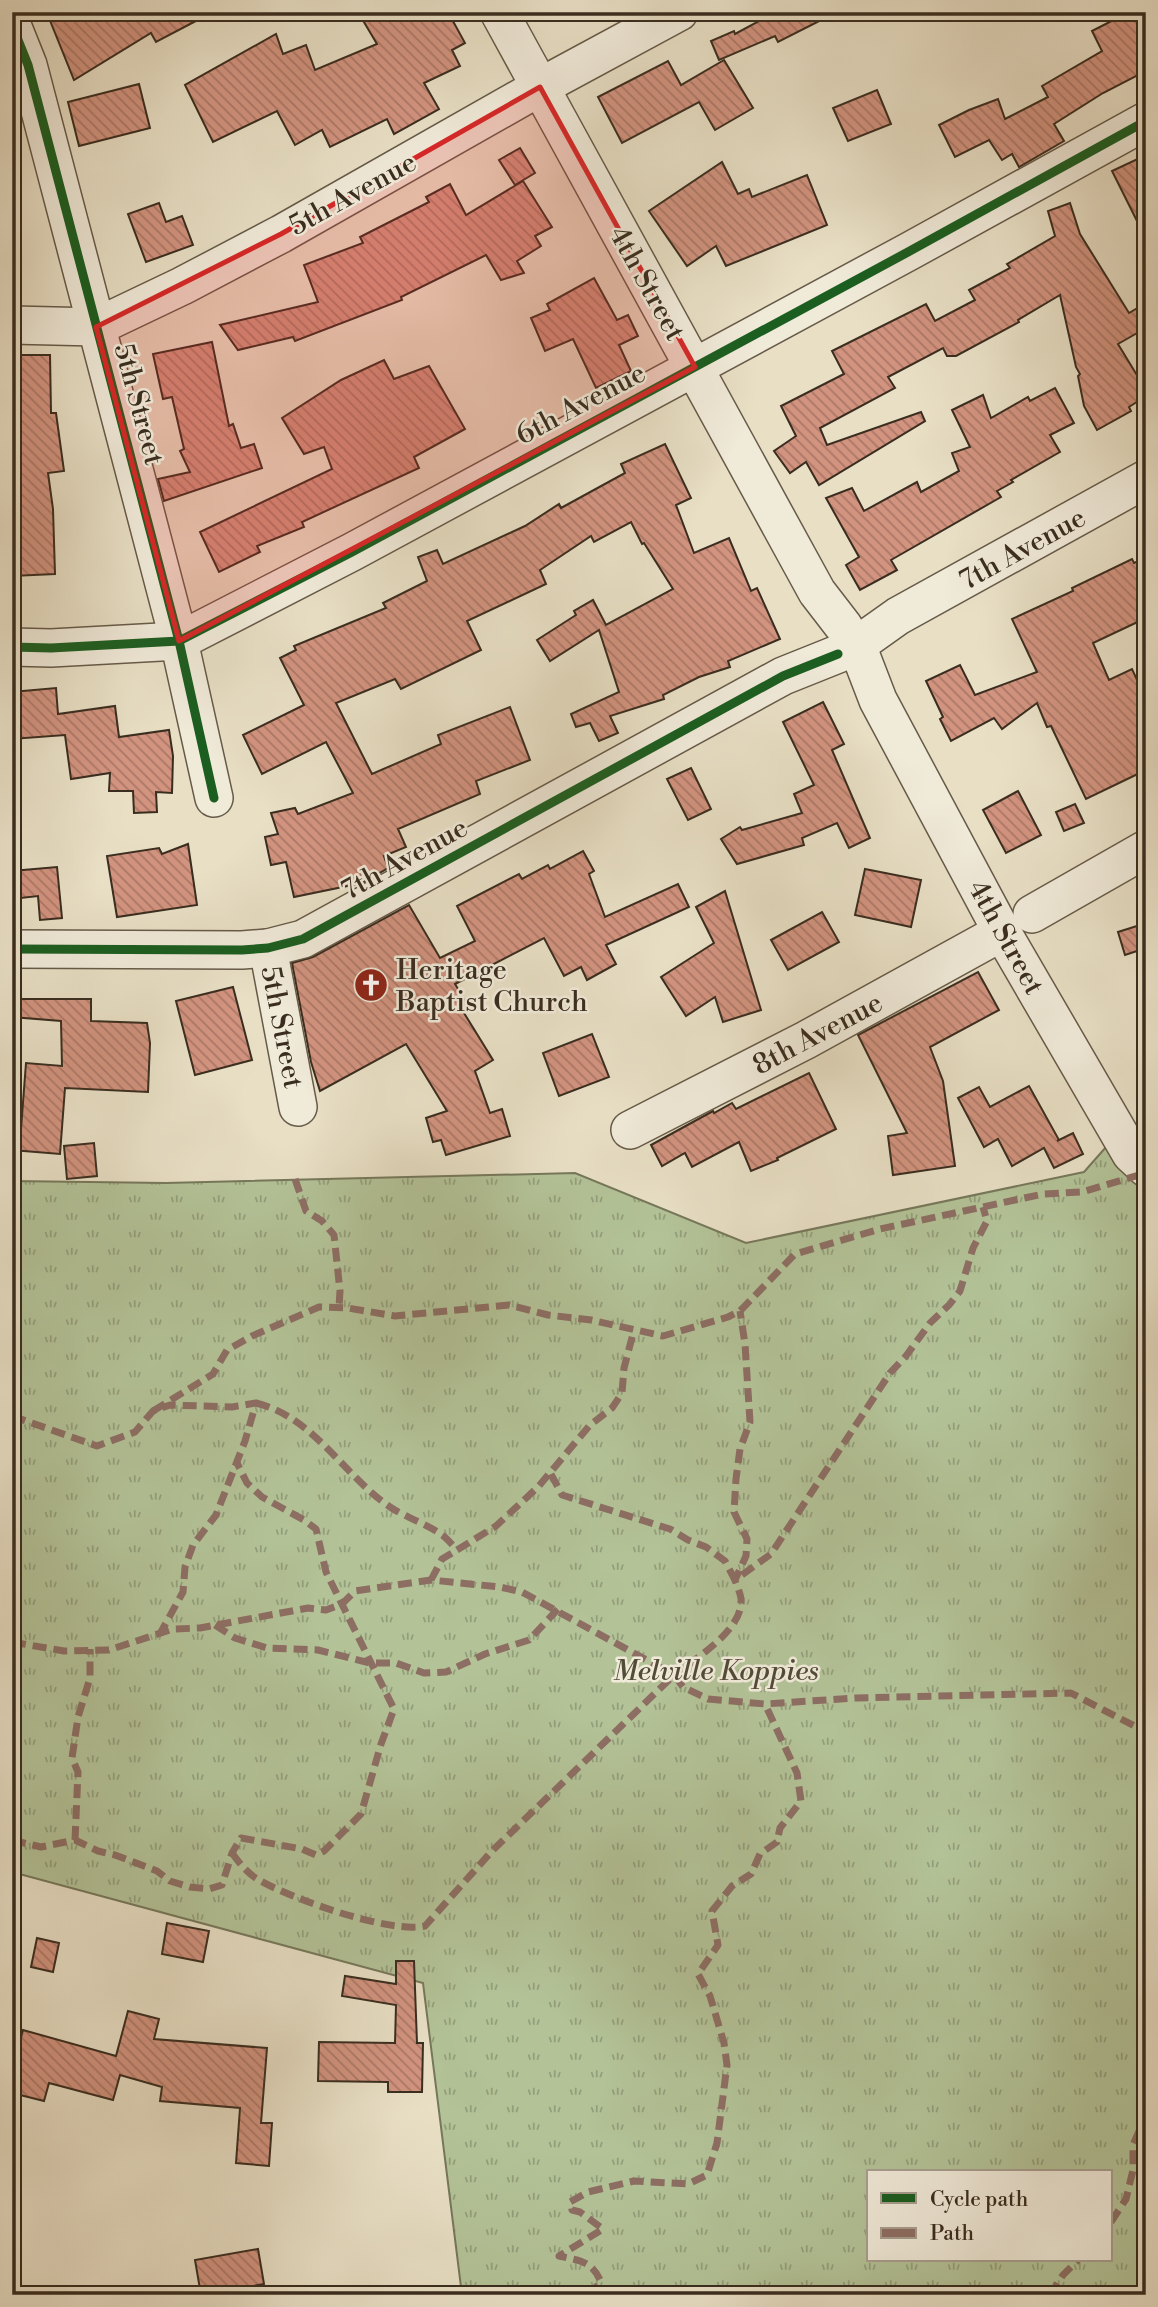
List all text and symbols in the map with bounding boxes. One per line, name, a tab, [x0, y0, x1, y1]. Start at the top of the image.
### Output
street label: 5th Avenue	[283, 145, 423, 244]
street label: 4th Street	[601, 220, 692, 347]
street label: 5th Street	[106, 340, 172, 469]
street label: 6th Avenue	[510, 356, 652, 453]
street label: 7th Avenue	[953, 500, 1092, 598]
street label: 7th Avenue	[335, 810, 474, 908]
street label: 4th Street	[960, 874, 1051, 1001]
place label: Heritage Baptist Church	[395, 953, 588, 1020]
street label: 5th Street	[253, 963, 311, 1092]
church icon: Heritage Baptist Church	[352, 966, 390, 1004]
street label: 8th Avenue	[747, 986, 889, 1083]
park label: Melville Koppies	[613, 1654, 819, 1689]
legend	[867, 2170, 1112, 2262]
text: Cycle path	[930, 2187, 1029, 2213]
text: Path	[930, 2221, 975, 2247]

